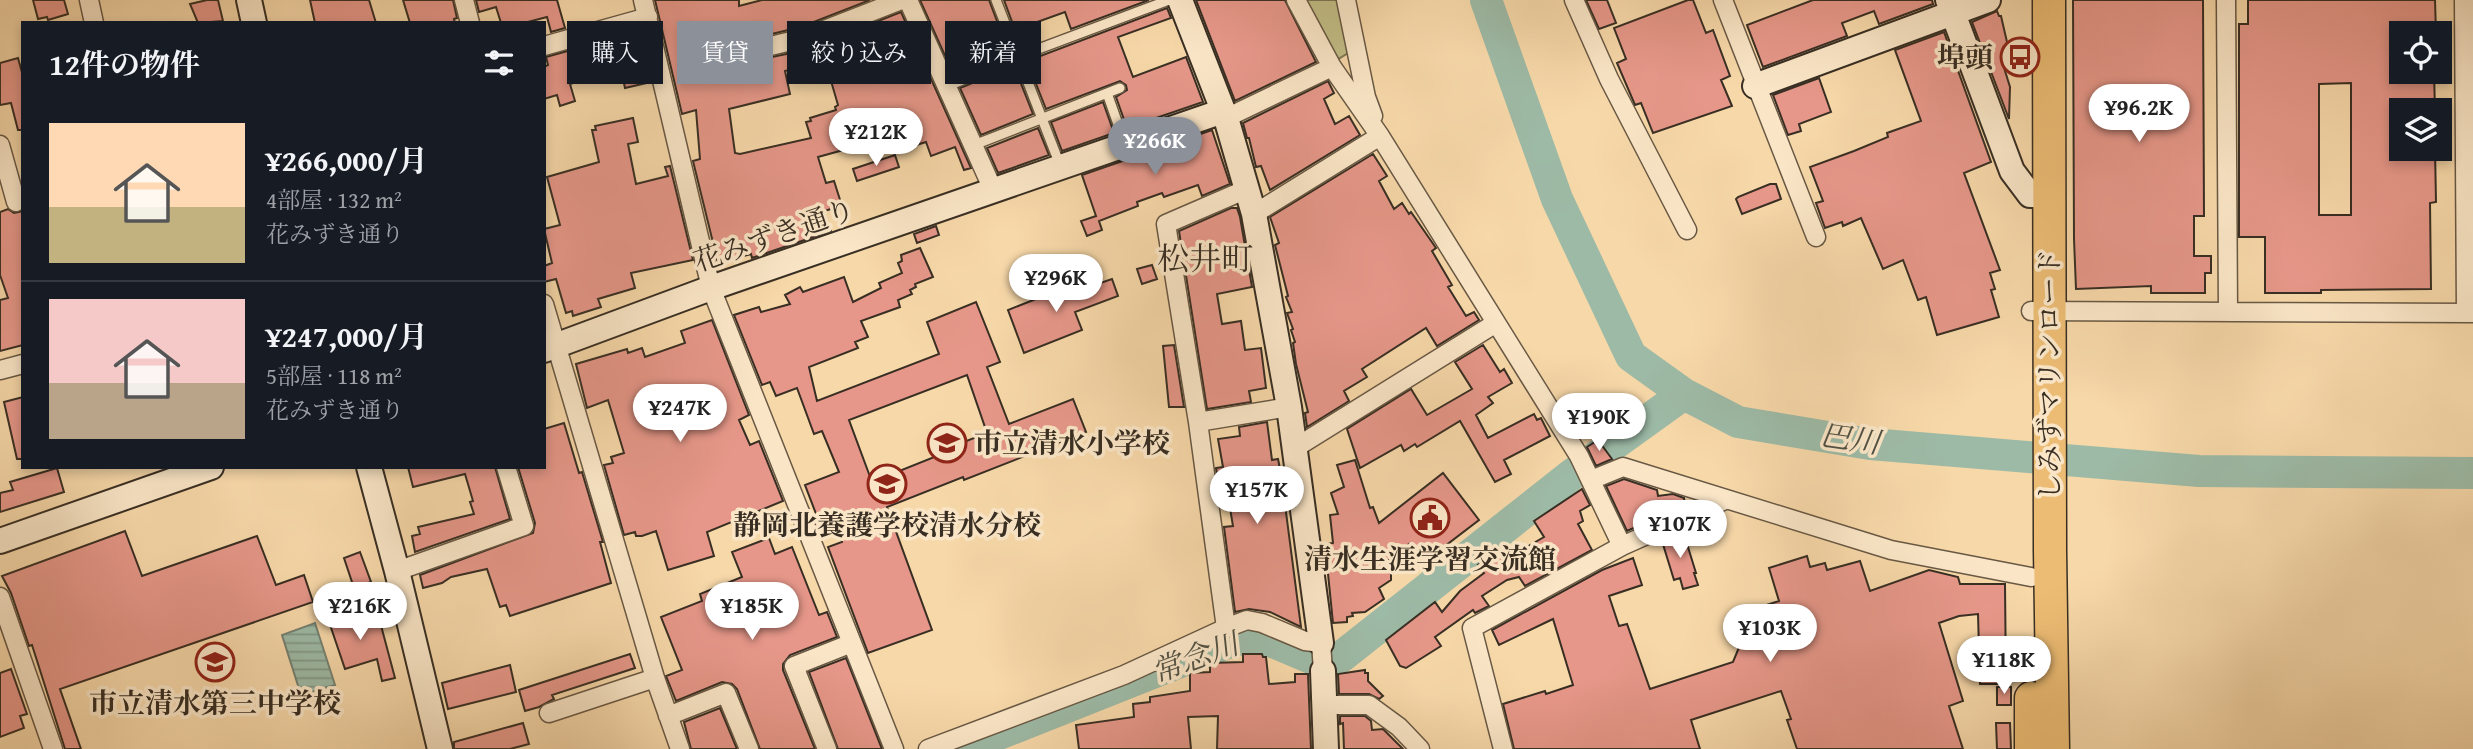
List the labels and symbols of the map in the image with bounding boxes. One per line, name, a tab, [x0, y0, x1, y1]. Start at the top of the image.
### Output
place label: 埠頭	[1937, 36, 1993, 77]
bus stop icon: 埠頭	[1999, 36, 2041, 78]
pin: ¥96.2K	[2082, 85, 2196, 144]
pin: ¥212K	[827, 108, 925, 168]
pin: ¥266K	[1106, 118, 1204, 177]
street label: 花みずき通り	[688, 188, 860, 281]
district label: 松井町	[1157, 235, 1253, 282]
street label: しみずマリンロード	[2028, 249, 2069, 501]
pin: ¥296K	[1007, 254, 1105, 314]
pin: ¥247K	[631, 384, 729, 444]
pin: ¥190K	[1550, 393, 1648, 453]
water label: 巴川	[1817, 412, 1886, 464]
school or university icon: 市立清水小学校	[926, 422, 968, 464]
place label: 市立清水小学校	[974, 422, 1170, 463]
school or university icon: 静岡北養護学校清水分校	[866, 463, 908, 505]
pin: ¥157K	[1208, 466, 1306, 526]
public building icon: 清水生涯学習交流館	[1409, 497, 1451, 539]
pin: ¥107K	[1631, 500, 1729, 560]
place label: 静岡北養護学校清水分校	[733, 504, 1041, 545]
place label: 清水生涯学習交流館	[1304, 538, 1556, 579]
pin: ¥216K	[311, 582, 409, 642]
pin: ¥185K	[703, 582, 801, 642]
pin: ¥103K	[1721, 604, 1819, 664]
water label: 常念川	[1145, 620, 1247, 693]
pin: ¥118K	[1955, 636, 2053, 696]
school or university icon: 市立清水第三中学校	[194, 641, 236, 683]
place label: 市立清水第三中学校	[89, 682, 341, 723]

